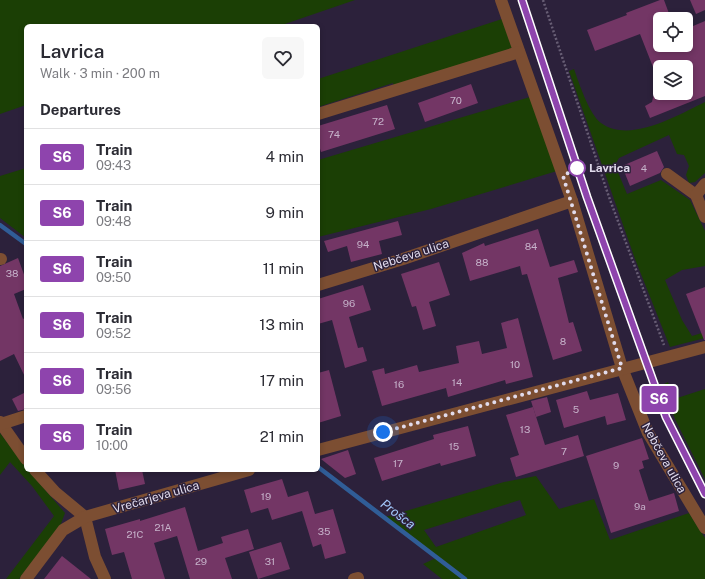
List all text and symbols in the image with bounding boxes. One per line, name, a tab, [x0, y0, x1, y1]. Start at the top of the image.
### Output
map controls	[653, 12, 693, 100]
button: locate	[653, 12, 693, 52]
button: heart	[262, 37, 304, 79]
text: Lavrica	[40, 40, 104, 62]
button: layers	[653, 60, 693, 100]
text: Walk · 3 min · 200 m	[40, 66, 160, 81]
house number: 70	[450, 94, 462, 106]
text: Departures	[40, 101, 121, 118]
house number: 72	[372, 115, 384, 127]
house number: 74	[328, 128, 340, 140]
text: Train	[96, 141, 132, 158]
text: 4 min	[265, 148, 304, 165]
text: S6	[53, 149, 71, 165]
text: 09:43	[96, 158, 131, 173]
marker: Lavrica	[568, 159, 586, 177]
place label: Lavrica	[589, 161, 630, 175]
house number: 4	[641, 162, 647, 174]
text: Train	[96, 197, 132, 214]
text: 9 min	[266, 204, 304, 221]
text: S6	[53, 205, 71, 221]
text: 09:48	[96, 214, 131, 229]
street label: Nebčeva ulica	[372, 236, 450, 274]
house number: 94	[357, 238, 369, 250]
house number: 84	[525, 240, 537, 252]
text: Train	[96, 253, 132, 270]
house number: 88	[476, 256, 488, 268]
text: 11 min	[263, 260, 304, 277]
text: S6	[53, 261, 71, 277]
house number: 38	[6, 267, 18, 279]
text: 09:50	[96, 270, 131, 285]
house number: 96	[343, 297, 355, 309]
text: Train	[96, 309, 132, 326]
text: 13 min	[259, 316, 304, 333]
text: S6	[53, 317, 71, 333]
text: 09:52	[96, 326, 131, 341]
house number: 8	[560, 335, 566, 347]
house number: 10	[510, 358, 520, 370]
text: Train	[96, 365, 132, 382]
text: 17 min	[260, 372, 304, 389]
text: S6	[53, 373, 71, 389]
house number: 14	[452, 376, 462, 388]
house number: 16	[394, 378, 404, 390]
text: 09:56	[96, 382, 131, 397]
line badge: S6	[641, 386, 677, 412]
text: S6	[650, 391, 668, 407]
house number: 5	[573, 403, 579, 415]
street label: Nebčeva ulica	[639, 420, 689, 496]
text: Train	[96, 421, 132, 438]
your location	[373, 422, 393, 442]
house number: 13	[520, 423, 530, 435]
text: 21 min	[260, 428, 304, 445]
text: S6	[53, 429, 71, 445]
text: 10:00	[96, 438, 128, 453]
house number: 15	[449, 440, 459, 452]
house number: 7	[561, 445, 567, 457]
house number: 17	[393, 457, 403, 469]
house number: 9	[613, 459, 619, 471]
street label: Vrečarjeva ulica	[111, 478, 201, 516]
house number: 19	[261, 490, 271, 502]
water label: Prošca	[378, 496, 418, 532]
house number: 9a	[634, 500, 646, 512]
house number: 21A	[154, 521, 172, 533]
house number: 35	[318, 525, 330, 537]
house number: 21C	[127, 528, 144, 540]
house number: 29	[195, 555, 207, 567]
house number: 31	[265, 555, 275, 567]

